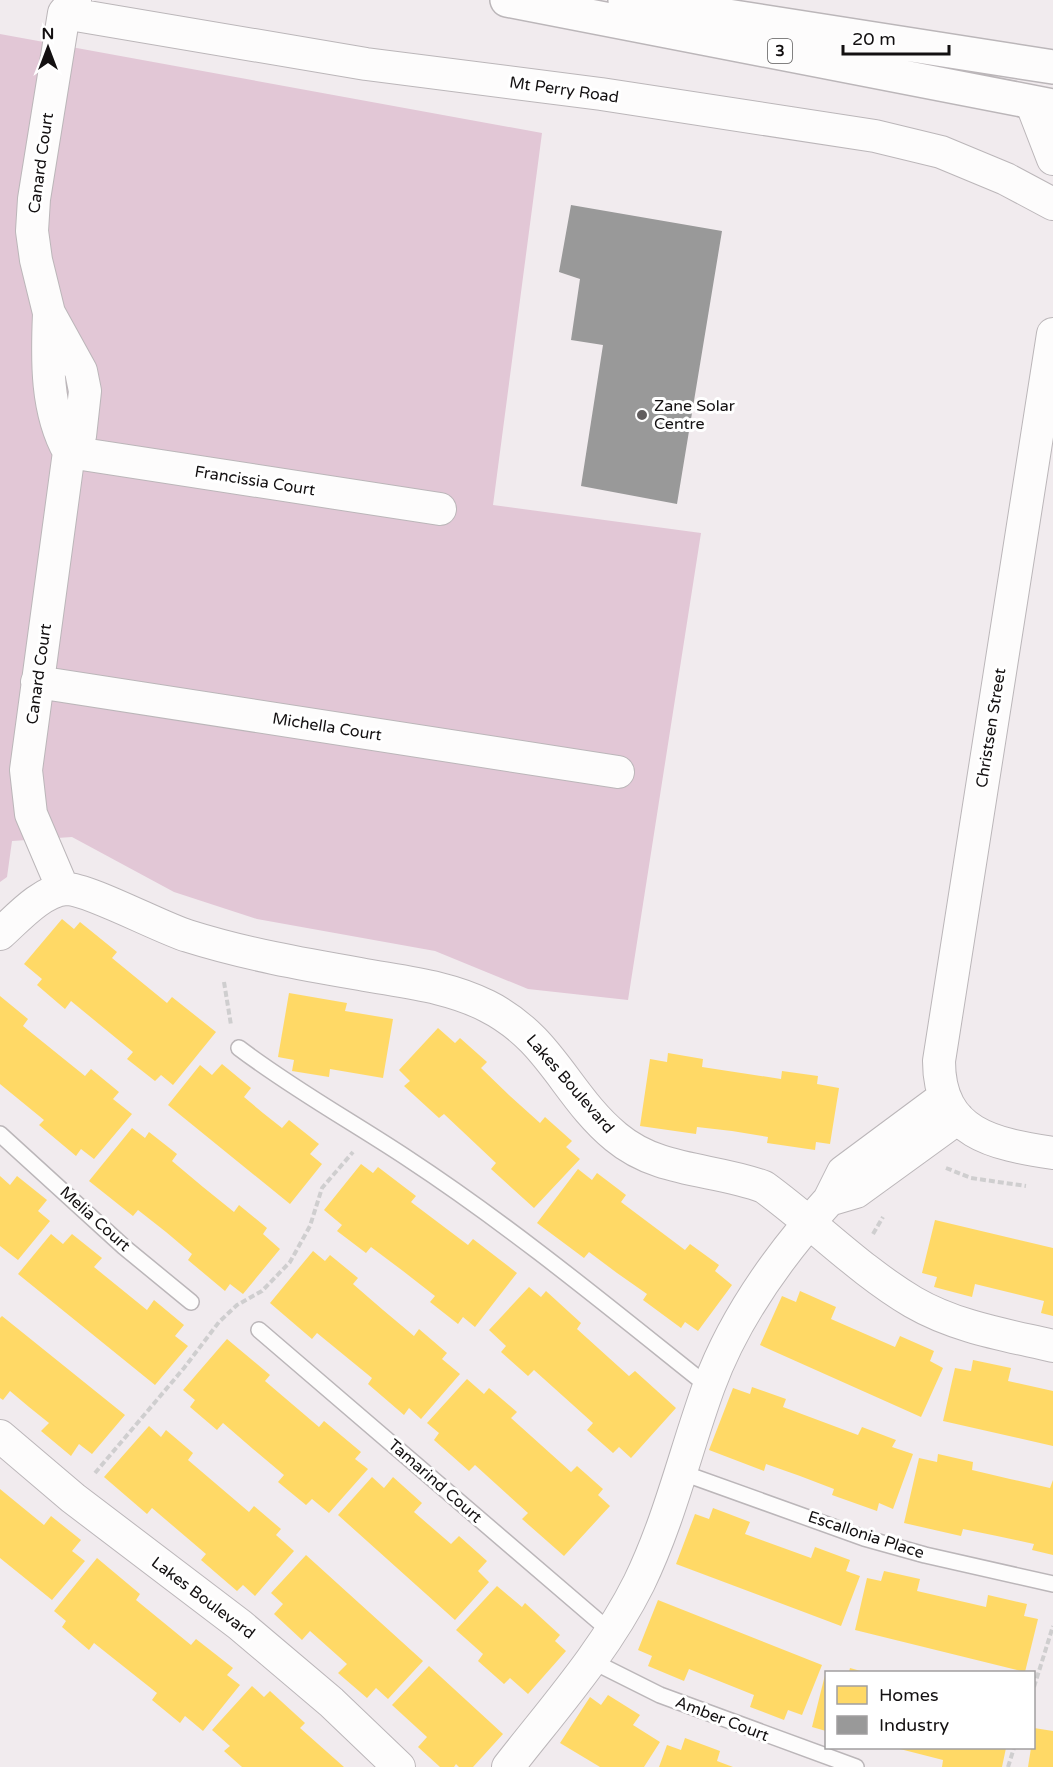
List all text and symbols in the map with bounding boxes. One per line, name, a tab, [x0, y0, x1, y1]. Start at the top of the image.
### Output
north arrow	[18, 18, 78, 78]
scale bar	[843, 18, 950, 56]
text: N	[42, 24, 54, 44]
text: 20 m	[852, 28, 896, 50]
road number: 3	[768, 39, 792, 63]
street label: Mt Perry Road	[508, 72, 620, 108]
street label: Canard Court	[24, 111, 58, 215]
place label: Zane Solar Centre	[654, 396, 736, 434]
marker: Zane Solar Centre	[635, 408, 649, 422]
street label: Francissia Court	[193, 462, 317, 500]
street label: Canard Court	[22, 622, 56, 726]
street label: Christsen Street	[972, 667, 1010, 789]
street label: Michella Court	[271, 708, 383, 746]
street label: Lakes Boulevard	[522, 1030, 618, 1138]
street label: Melia Court	[56, 1182, 134, 1256]
street label: Tamarind Court	[384, 1435, 486, 1527]
street label: Escallonia Place	[805, 1507, 927, 1563]
street label: Lakes Boulevard	[147, 1553, 259, 1643]
legend	[825, 1671, 1035, 1749]
text: Homes	[879, 1684, 939, 1706]
street label: Amber Court	[672, 1692, 772, 1746]
text: Industry	[879, 1714, 950, 1736]

